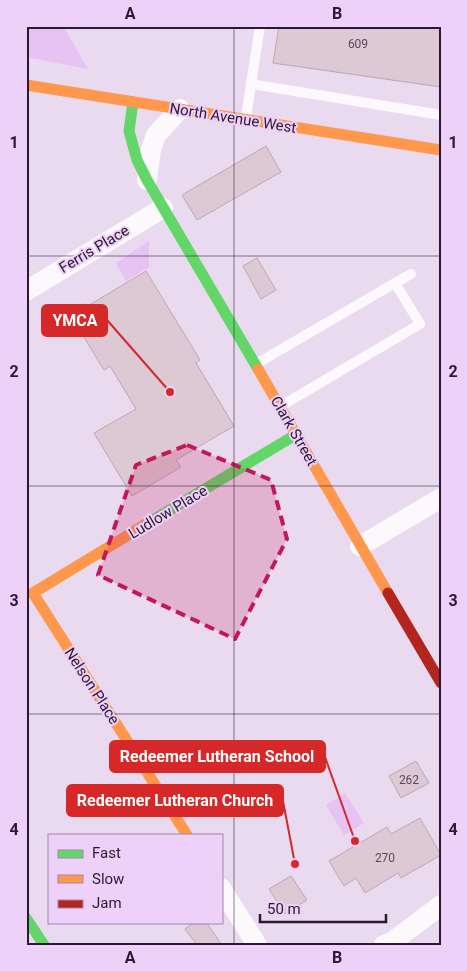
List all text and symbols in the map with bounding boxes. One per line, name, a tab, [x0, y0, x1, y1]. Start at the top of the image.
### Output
text: A	[125, 4, 136, 23]
text: B	[332, 4, 342, 23]
house number: 609	[348, 37, 368, 51]
street label: North Avenue West	[168, 99, 298, 137]
text: 1	[9, 133, 19, 152]
text: 1	[448, 133, 458, 152]
street label: Ferris Place	[56, 221, 132, 277]
callout: YMCA	[42, 305, 107, 336]
text: YMCA	[52, 311, 98, 330]
text: 2	[9, 362, 19, 381]
text: 2	[448, 362, 458, 381]
street label: Clark Street	[267, 393, 321, 469]
street label: Ludlow Place	[125, 481, 211, 543]
text: 3	[9, 591, 19, 610]
text: 3	[448, 591, 458, 610]
street label: Nelson Place	[61, 644, 123, 728]
callout: Redeemer Lutheran School	[110, 741, 325, 772]
text: Redeemer Lutheran School	[120, 747, 314, 766]
house number: 262	[399, 773, 419, 787]
callout: Redeemer Lutheran Church	[67, 785, 283, 816]
text: Redeemer Lutheran Church	[77, 791, 273, 810]
text: 4	[9, 820, 19, 839]
text: 4	[448, 820, 458, 839]
legend	[48, 834, 222, 924]
text: Fast	[92, 844, 121, 862]
house number: 270	[375, 851, 395, 865]
text: Slow	[92, 870, 124, 888]
scale bar	[260, 891, 386, 923]
text: Jam	[92, 894, 122, 912]
text: 50 m	[267, 900, 301, 918]
text: A	[125, 948, 136, 967]
text: B	[332, 948, 342, 967]

